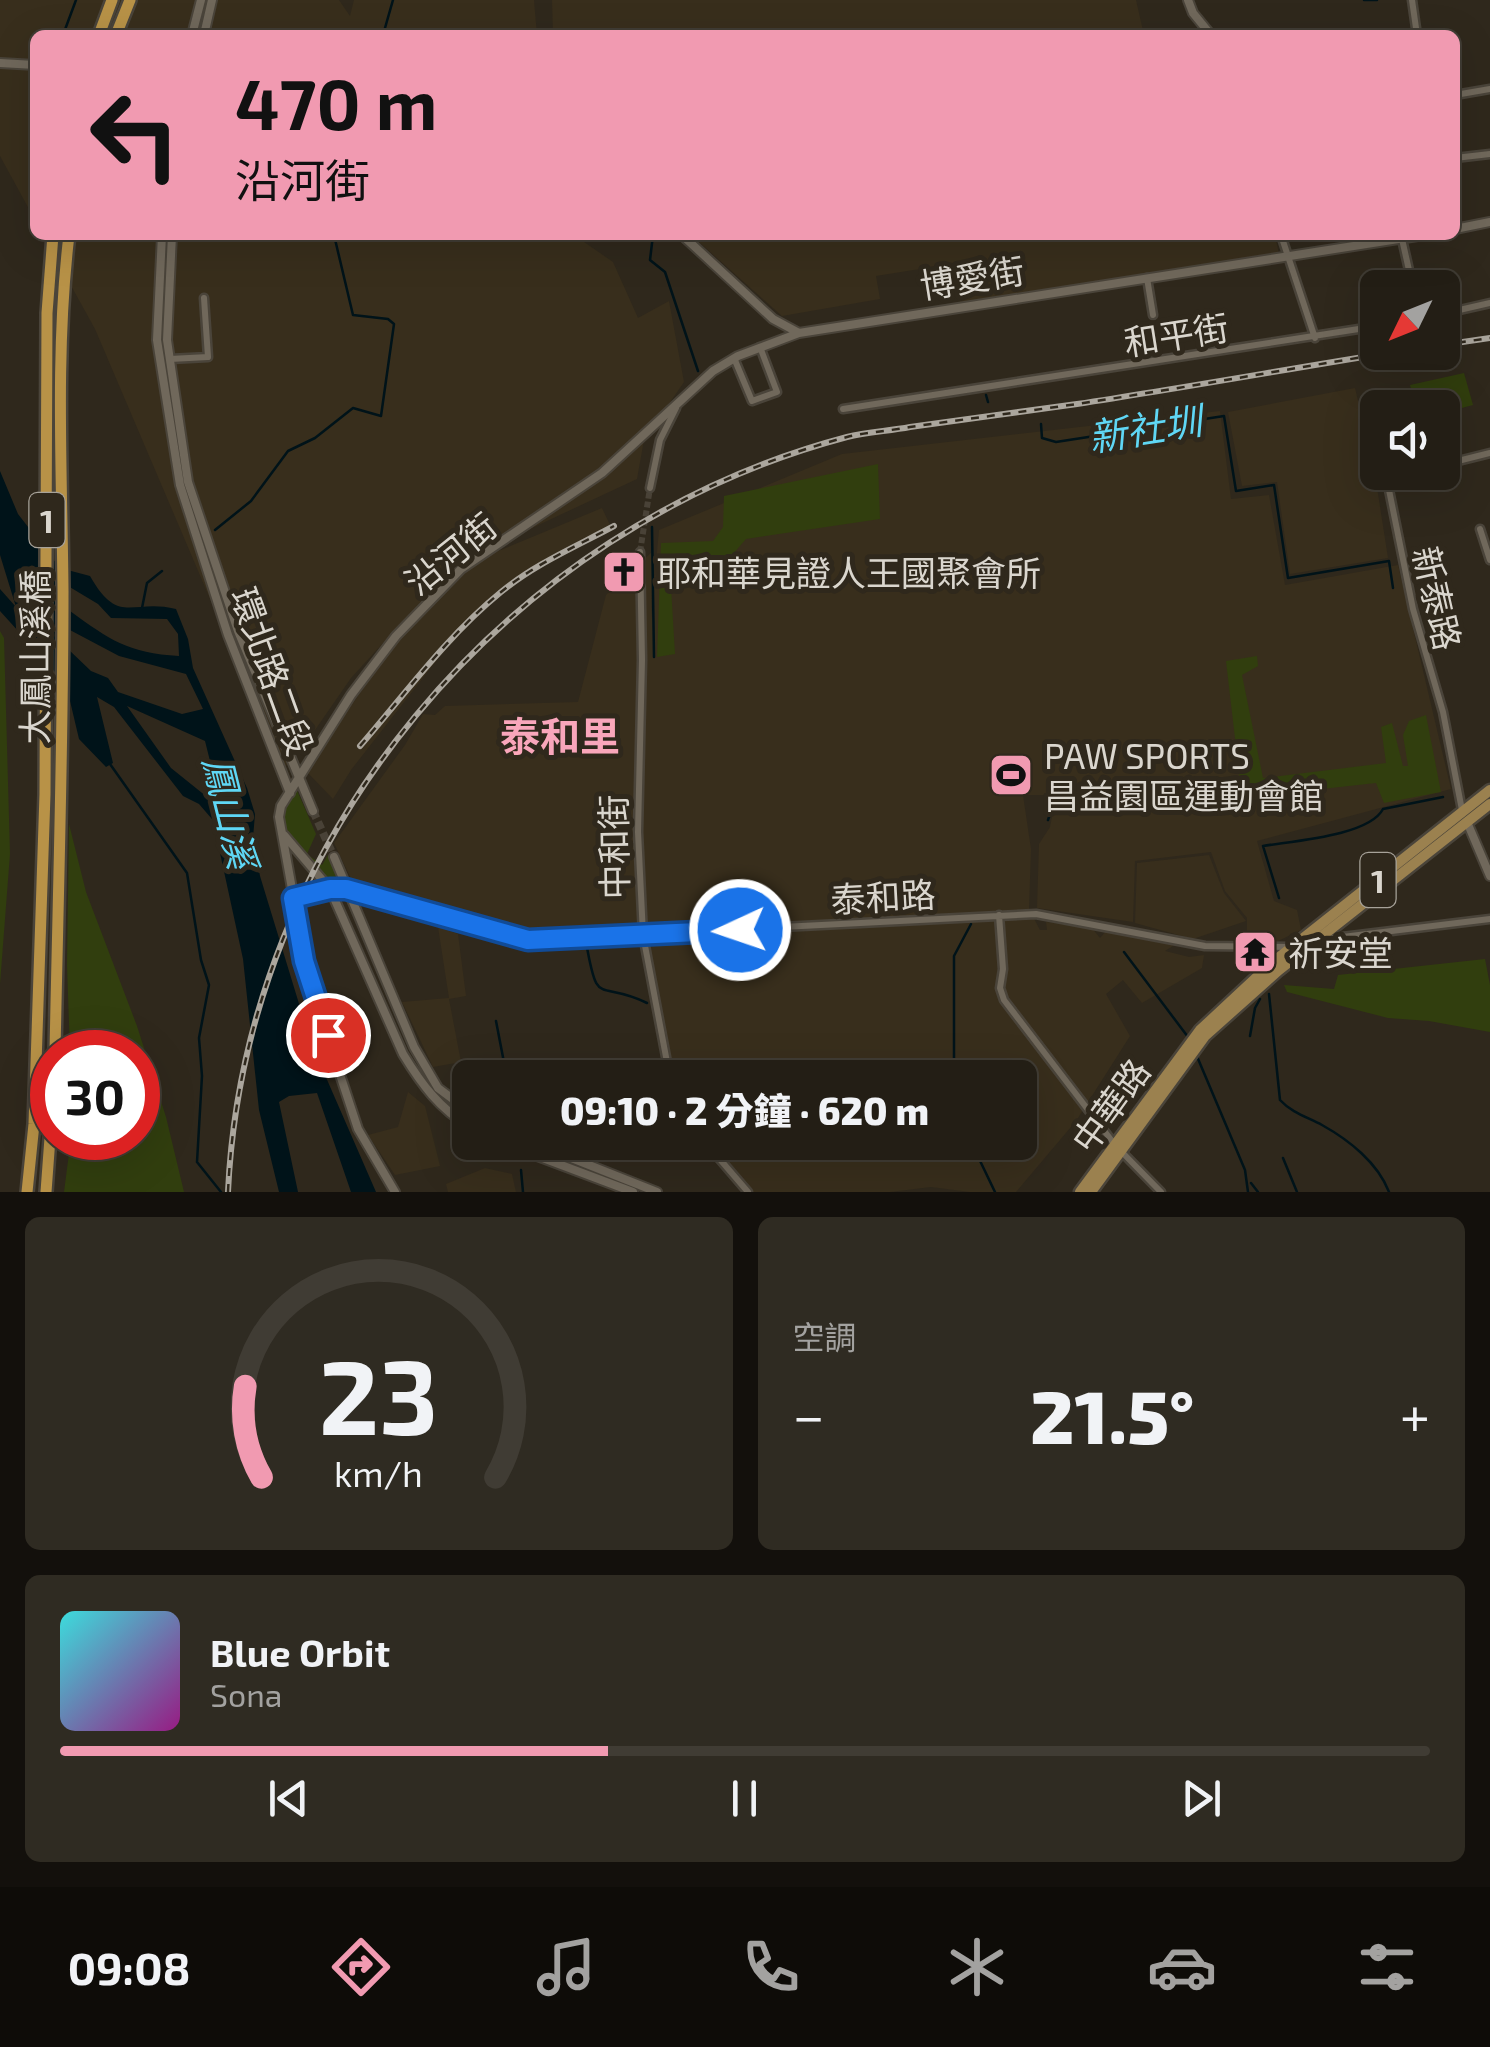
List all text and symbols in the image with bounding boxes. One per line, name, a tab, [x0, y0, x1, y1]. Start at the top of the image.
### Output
text: 470 m	[235, 60, 438, 144]
icon: left	[70, 70, 200, 200]
text: 沿河街	[235, 152, 370, 206]
street label: 博愛街	[917, 248, 1027, 306]
north arrow	[1360, 270, 1460, 370]
map controls	[1360, 270, 1460, 490]
street label: 和平街	[1121, 305, 1231, 363]
button: sound	[1360, 390, 1460, 490]
water label: 新社圳	[1085, 396, 1210, 460]
road number: 1	[30, 493, 64, 547]
street label: 沿河街	[396, 504, 504, 602]
street label: 新泰路	[1406, 542, 1470, 654]
church icon: 耶和華見證人王國聚會所	[601, 549, 647, 595]
place label: 耶和華見證人王國聚會所	[656, 551, 1041, 593]
street label: 大鳳山溪橋	[13, 569, 55, 745]
street label: 環北路二段	[223, 582, 323, 760]
district label: 泰和里	[500, 711, 620, 759]
place label: PAW SPORTS 昌益園區運動會館	[1044, 734, 1324, 816]
water label: 鳳山溪	[195, 751, 268, 878]
sports icon: PAW SPORTS 昌益園區運動會館	[988, 752, 1034, 798]
street label: 中和街	[591, 794, 635, 900]
road number: 1	[1360, 853, 1396, 907]
street label: 泰和路	[829, 872, 937, 920]
position arrow	[688, 878, 792, 982]
temple icon: 祈安堂	[1232, 929, 1278, 975]
place label: 祈安堂	[1288, 931, 1393, 973]
pin	[286, 993, 371, 1078]
icon: arrive	[301, 1008, 356, 1063]
speed limit sign: 30	[30, 1030, 160, 1160]
street label: 中華路	[1062, 1050, 1158, 1160]
text: 09:10 · 2 分鐘 · 620 m	[560, 1087, 929, 1133]
text: 空調	[793, 1317, 857, 1355]
text: 23	[319, 1331, 438, 1456]
text: 21.5°	[1030, 1369, 1194, 1459]
text: −	[793, 1381, 825, 1447]
text: +	[1400, 1381, 1430, 1447]
text: km/h	[334, 1451, 423, 1494]
text: Blue Orbit	[210, 1629, 390, 1675]
text: Sona	[210, 1675, 282, 1713]
icon: previous	[261, 1771, 316, 1826]
icon: pause	[717, 1771, 772, 1826]
icon: next	[1174, 1771, 1229, 1826]
icon: directions	[326, 1932, 396, 2002]
icon: music	[531, 1932, 601, 2002]
icon: phone	[736, 1932, 806, 2002]
icon: climate	[942, 1932, 1012, 2002]
icon: car	[1147, 1932, 1217, 2002]
icon: filters	[1352, 1932, 1422, 2002]
text: 09:08	[68, 1940, 191, 1994]

